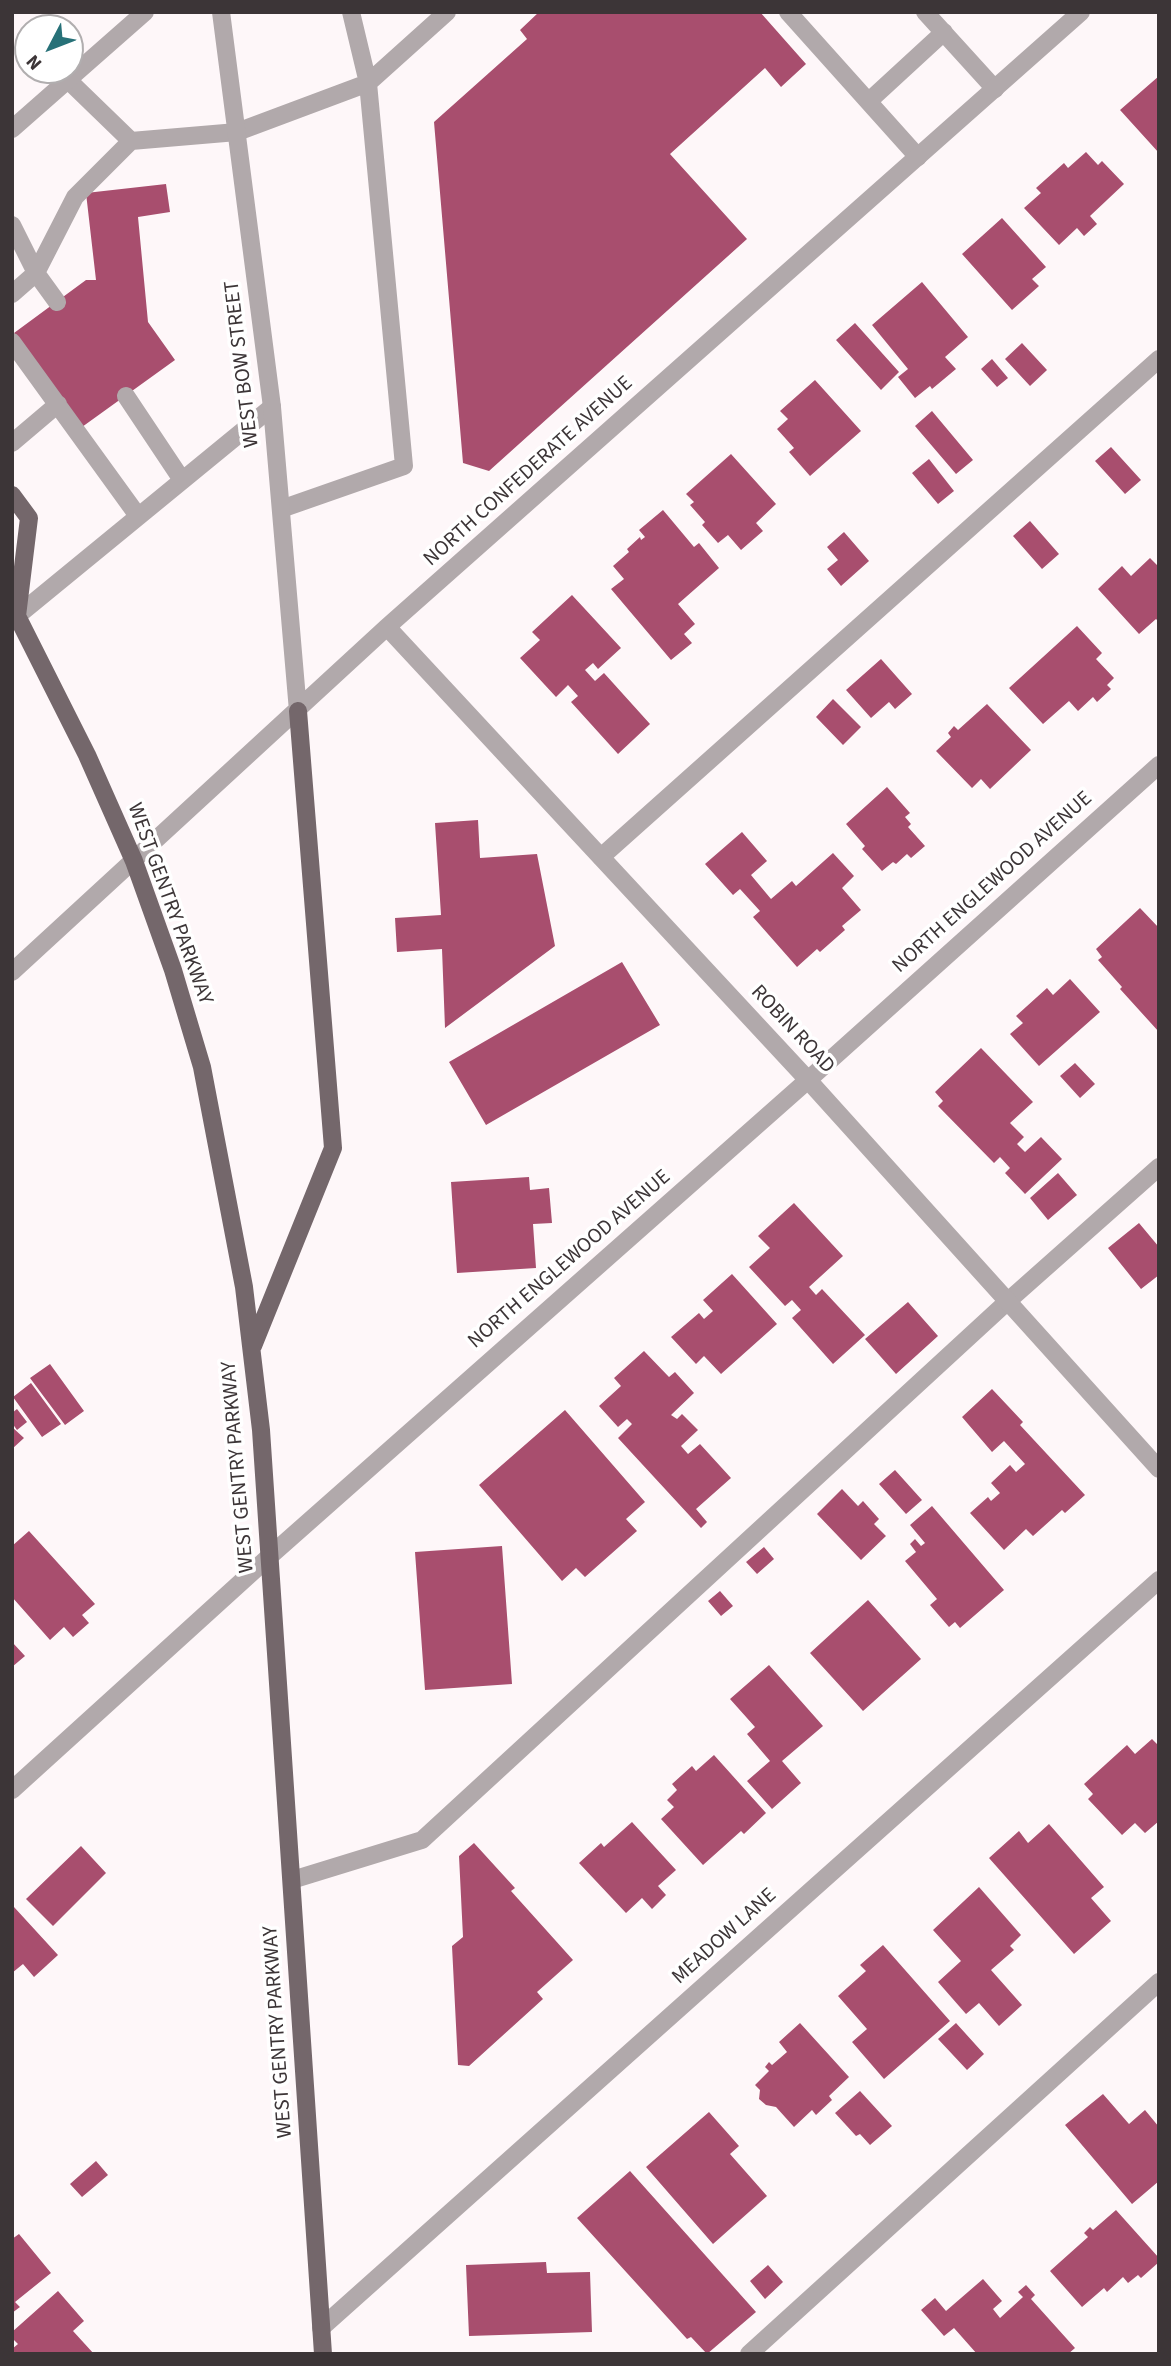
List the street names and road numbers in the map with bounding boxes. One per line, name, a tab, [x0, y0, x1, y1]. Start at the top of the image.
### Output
street label: WEST BOW STREET	[220, 279, 266, 449]
street label: NORTH CONFEDERATE AVENUE	[419, 371, 639, 573]
street label: NORTH ENGLEWOOD AVENUE	[888, 787, 1098, 979]
street label: WEST GENTRY PARKWAY	[121, 800, 217, 1008]
street label: ROBIN ROAD	[745, 981, 839, 1079]
street label: NORTH ENGLEWOOD AVENUE	[464, 1165, 676, 1355]
street label: WEST GENTRY PARKWAY	[217, 1360, 261, 1574]
street label: MEADOW LANE	[668, 1884, 782, 1990]
street label: WEST GENTRY PARKWAY	[259, 1925, 299, 2139]

